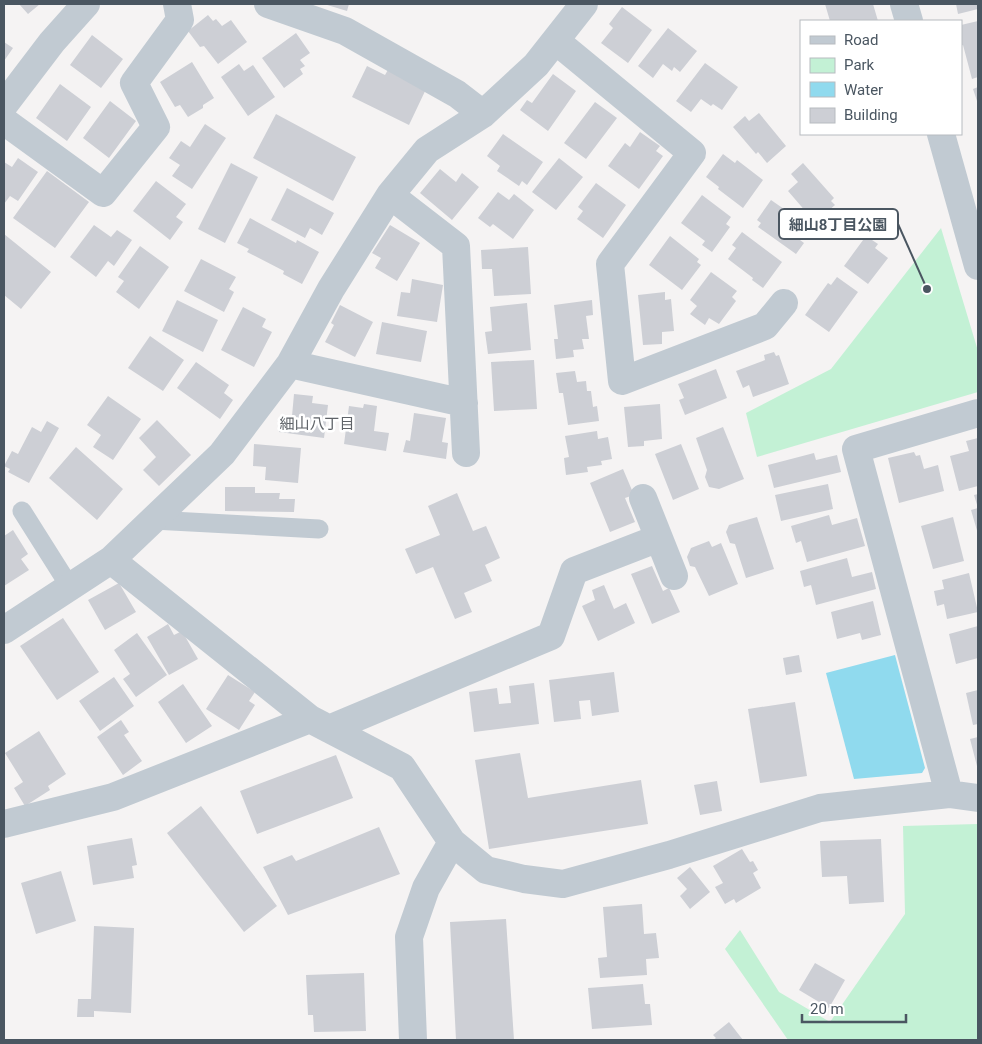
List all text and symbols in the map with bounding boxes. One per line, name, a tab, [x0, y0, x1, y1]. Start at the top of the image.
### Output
legend	[800, 20, 962, 135]
text: Road	[844, 31, 878, 49]
text: Park	[844, 56, 875, 74]
text: Water	[844, 81, 883, 99]
text: Building	[844, 106, 898, 124]
callout: 細山8丁目公園	[779, 209, 898, 239]
text: 細山8丁目公園	[789, 216, 887, 234]
district label: 細山八丁目	[279, 415, 355, 433]
scale bar	[802, 992, 906, 1024]
text: 20 m	[810, 1000, 844, 1018]

